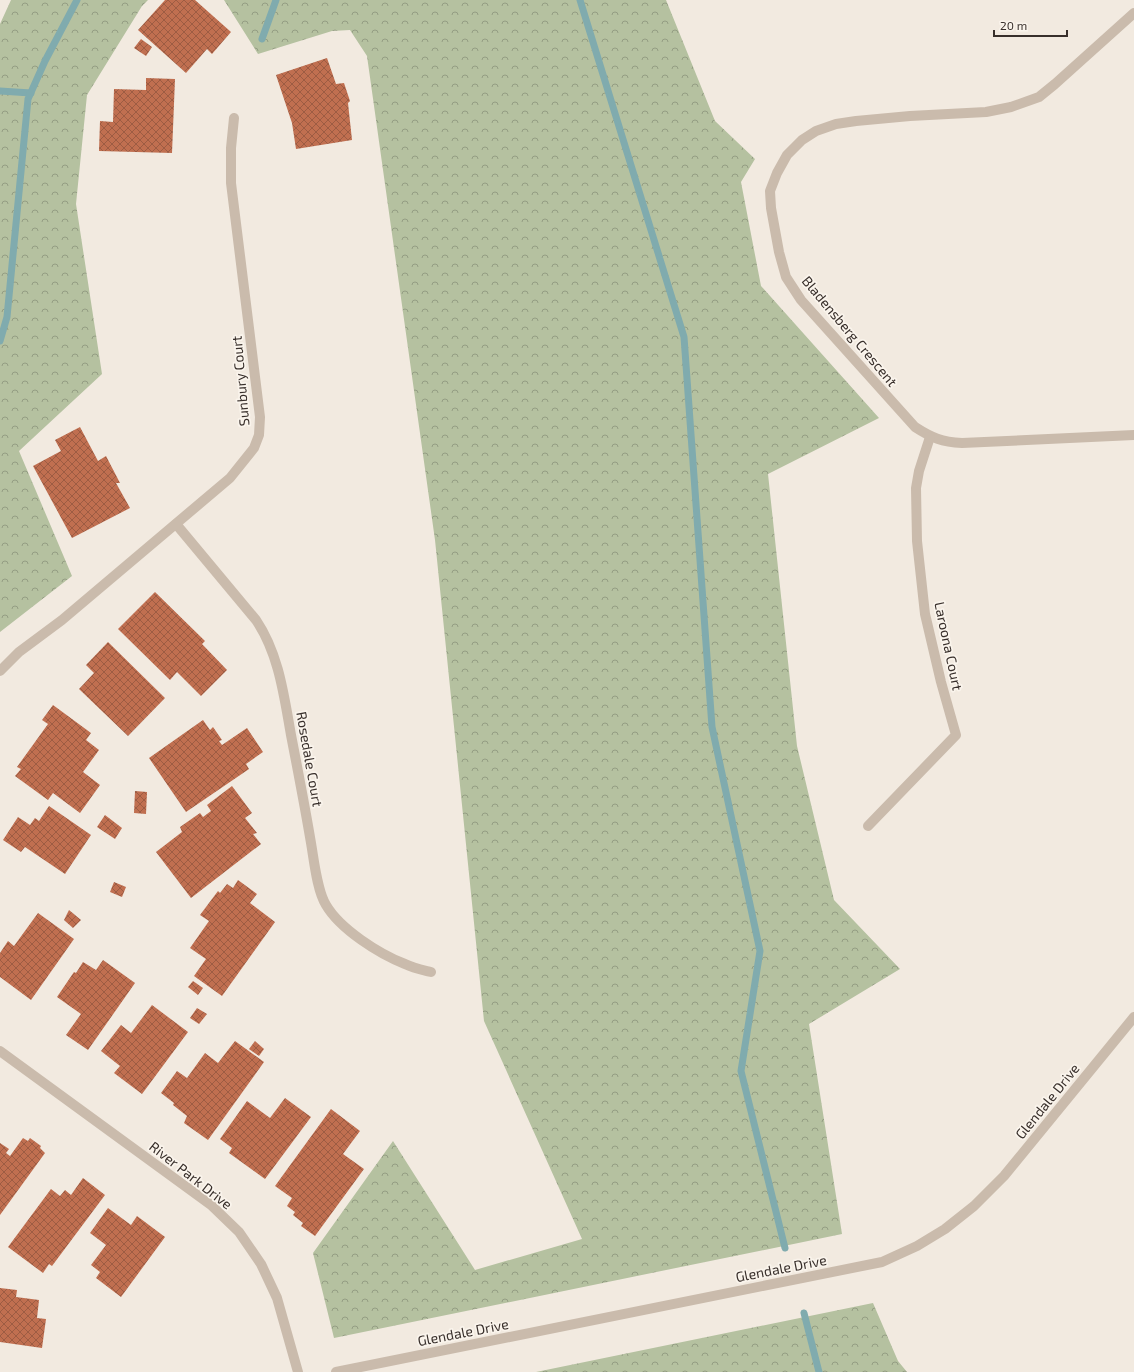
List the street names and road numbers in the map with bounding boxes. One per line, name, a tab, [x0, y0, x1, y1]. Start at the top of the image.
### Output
street label: Bladensberg Crescent	[799, 272, 901, 390]
street label: Sunbury Court	[228, 335, 252, 427]
street label: Laroona Court	[931, 600, 967, 692]
street label: Rosedale Court	[293, 710, 327, 808]
street label: Glendale Drive	[1011, 1060, 1083, 1142]
street label: River Park Drive	[146, 1137, 236, 1213]
street label: Glendale Drive	[734, 1251, 828, 1285]
street label: Glendale Drive	[416, 1315, 510, 1349]

